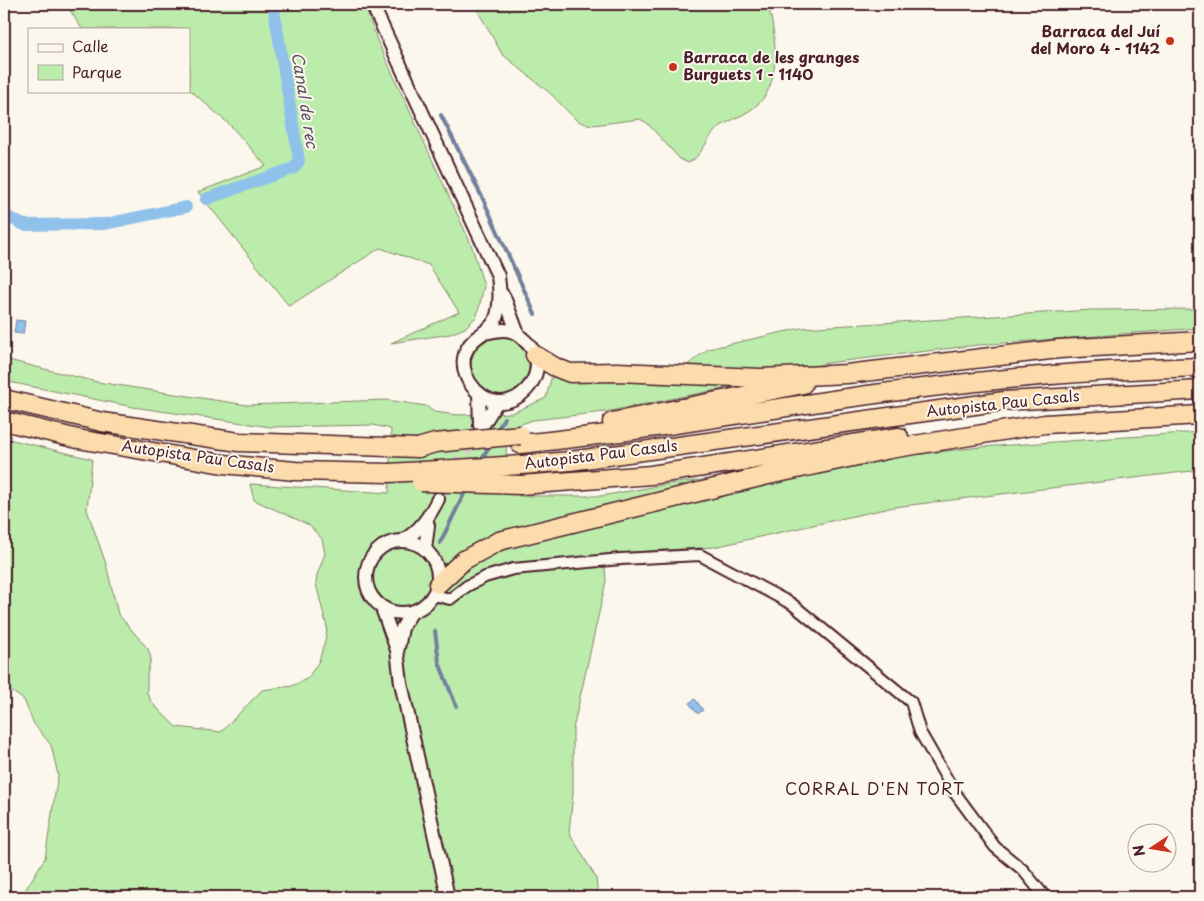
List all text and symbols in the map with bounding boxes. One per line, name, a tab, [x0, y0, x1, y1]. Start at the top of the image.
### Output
place label: Barraca del Juí del Moro 4 - 1142	[1031, 19, 1161, 59]
legend	[28, 28, 190, 92]
text: Calle	[72, 34, 109, 57]
marker: Barraca del Juí del Moro 4 - 1142	[1164, 35, 1176, 47]
place label: Barraca de les granges Burguets 1 - 1140	[683, 45, 859, 85]
water label: Canal de rec	[287, 50, 326, 151]
text: Parque	[72, 60, 122, 83]
marker: Barraca de les granges Burguets 1 - 1140	[667, 61, 679, 73]
street label: Autopista Pau Casals	[925, 383, 1081, 422]
street label: Autopista Pau Casals	[120, 433, 276, 478]
street label: Autopista Pau Casals	[523, 433, 679, 474]
district label: CORRAL D'EN TORT	[785, 776, 965, 800]
north arrow	[1126, 824, 1176, 874]
text: N	[1127, 843, 1150, 858]

